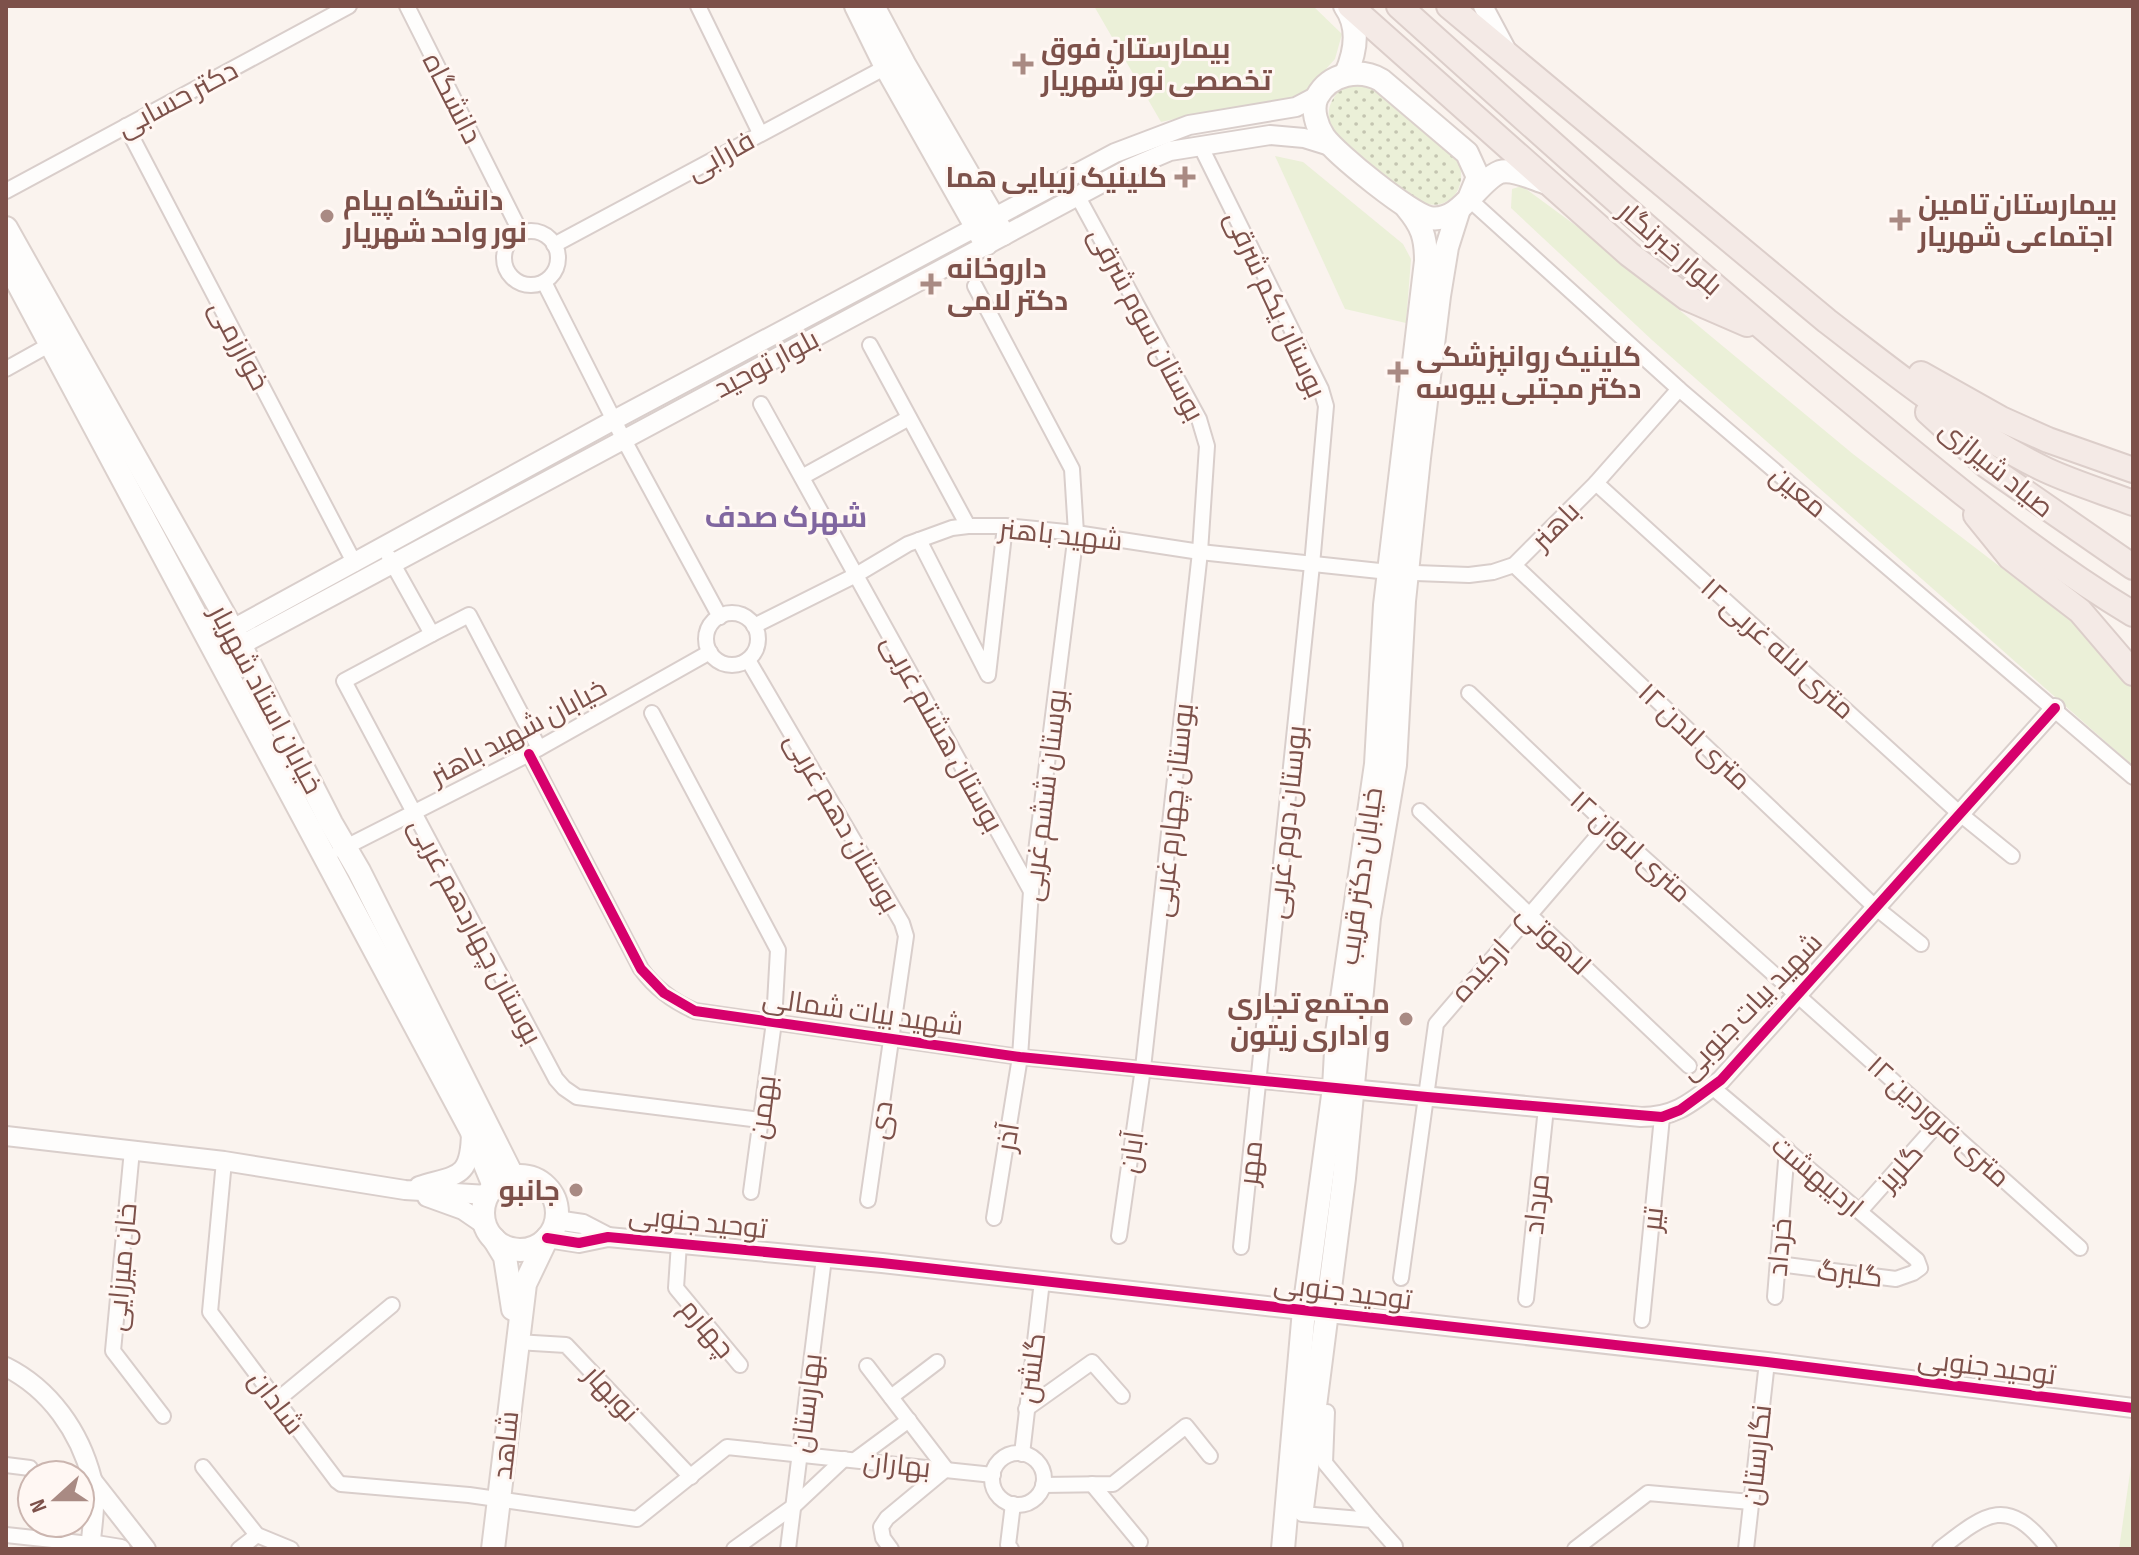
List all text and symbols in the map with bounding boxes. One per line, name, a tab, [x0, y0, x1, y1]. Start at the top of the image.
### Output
place label: بیمارستان فوق تخصصی نور شهریار	[1040, 33, 1272, 98]
street label: دانشگاه	[415, 48, 488, 149]
marker: بیمارستان فوق تخصصی نور شهریار	[1012, 53, 1034, 75]
street label: دکتر حسابی	[112, 54, 244, 145]
street label: فارابی	[681, 124, 760, 188]
place label: کلینیک زیبایی هما	[945, 162, 1167, 195]
marker: کلینیک زیبایی هما	[1174, 166, 1196, 188]
place label: دانشگاه پیام نور واحد شهریار	[342, 185, 527, 250]
place label: بیمارستان تامین اجتماعی شهریار	[1917, 189, 2117, 254]
street label: بلوار خبرنگار	[1610, 194, 1729, 303]
street label: بوستان یکم شرقی	[1215, 206, 1332, 404]
marker: دانشگاه پیام نور واحد شهریار	[318, 207, 336, 225]
marker: بیمارستان تامین اجتماعی شهریار	[1889, 209, 1911, 231]
street label: بوستان سوم شرقی	[1079, 222, 1211, 428]
place label: داروخانه دکتر لامی	[947, 253, 1068, 318]
marker: داروخانه دکتر لامی	[922, 275, 940, 293]
street label: خوارزمی	[201, 295, 276, 396]
street label: بلوار توحید	[709, 323, 825, 406]
place label: کلینیک روانپزشکی دکتر مجتبی بیوسه	[1416, 341, 1641, 406]
marker: کلینیک روانپزشکی دکتر مجتبی بیوسه	[1387, 361, 1409, 383]
street label: صیاد شیرازی	[1932, 413, 2060, 525]
street label: معین	[1763, 459, 1833, 525]
street label: باهنر	[1524, 495, 1587, 558]
district label: شهرک صدف	[705, 500, 867, 536]
street label: شهید باهنر	[995, 512, 1124, 558]
street label: ۱۲ متری لاله غربی	[1693, 571, 1861, 727]
street label: خیابان استاد شهریار	[201, 598, 329, 800]
street label: بوستان هشتم غربی	[872, 629, 1010, 839]
street label: خیابان شهید باهنر	[423, 672, 612, 794]
street label: ۱۲ متری لادن	[1631, 677, 1757, 798]
street label: بوستان ششم غربی	[1016, 687, 1077, 904]
street label: بوستان چهارم غربی	[1146, 701, 1203, 919]
street label: بوستان دوم غربی	[1261, 724, 1316, 921]
street label: بوستان دهم غربی	[775, 727, 907, 920]
street label: ۱۲ متری لاوان	[1563, 784, 1697, 910]
street label: خیابان دکتر قریب	[1333, 785, 1390, 967]
street label: بوستان چهاردهم غربی	[399, 813, 548, 1052]
street label: لاهوتی	[1509, 898, 1597, 982]
street label: شهید بیات جنوبی	[1673, 927, 1830, 1088]
street label: ارکیده	[1445, 933, 1517, 1009]
street label: شهید بیات شمالی	[760, 982, 965, 1043]
place label: مجتمع تجاری و اداری زیتون	[1227, 988, 1390, 1053]
marker: مجتمع تجاری و اداری زیتون	[1397, 1010, 1415, 1028]
street label: ۱۲ متری فروردین	[1860, 1049, 2016, 1195]
street label: بهمن	[743, 1073, 784, 1141]
street label: دی	[862, 1099, 901, 1142]
street label: آذر	[990, 1120, 1027, 1156]
street label: آبان	[1113, 1129, 1152, 1175]
street label: اردیبهشت	[1764, 1129, 1870, 1225]
street label: گلریز	[1870, 1138, 1931, 1200]
street label: مهر	[1233, 1139, 1270, 1189]
street label: مرداد	[1518, 1172, 1557, 1236]
place label: جانبو	[499, 1175, 560, 1208]
marker: جانبو	[567, 1181, 585, 1199]
street label: توحید جنوبی	[627, 1199, 769, 1246]
street label: خان میرزایی	[100, 1202, 145, 1333]
street label: تیر	[1636, 1205, 1671, 1235]
street label: خرداد	[1762, 1217, 1799, 1278]
street label: گلبرگ	[1815, 1254, 1885, 1295]
street label: توحید جنوبی	[1272, 1268, 1414, 1317]
street label: چهارم	[671, 1293, 741, 1367]
street label: گلشن	[1012, 1331, 1053, 1405]
street label: توحید جنوبی	[1916, 1343, 2058, 1392]
street label: بهارستان	[785, 1352, 830, 1455]
street label: نوبهار	[575, 1357, 645, 1429]
street label: شادان	[241, 1365, 310, 1441]
street label: نگارستان	[1736, 1403, 1779, 1507]
street label: شاهد	[486, 1409, 526, 1481]
street label: بهاران	[861, 1446, 932, 1485]
north arrow	[16, 1459, 96, 1539]
text: N	[24, 1495, 53, 1516]

